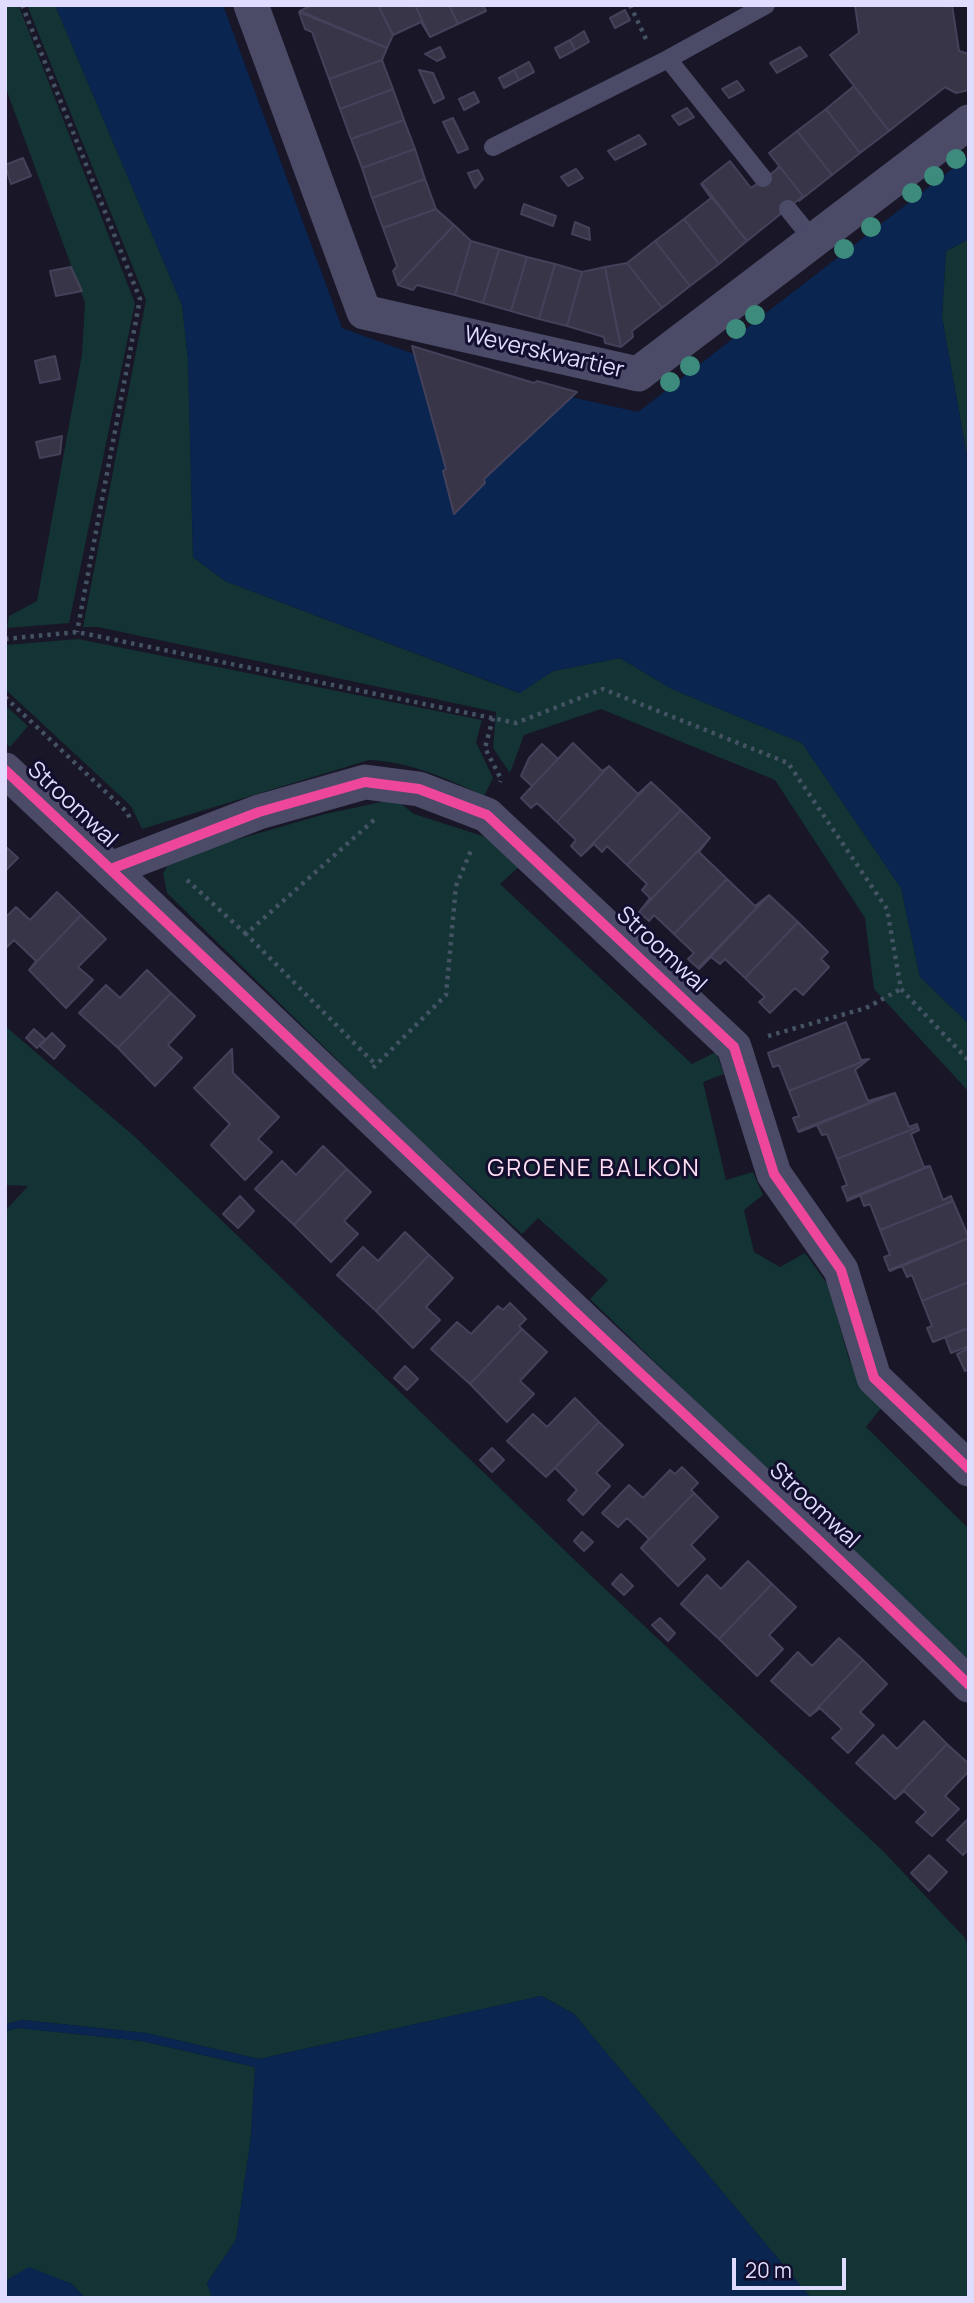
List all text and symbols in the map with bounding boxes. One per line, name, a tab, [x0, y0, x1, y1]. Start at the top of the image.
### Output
street label: Weverskwartier	[461, 321, 627, 385]
street label: Stroomwal	[21, 756, 123, 854]
street label: Stroomwal	[610, 901, 712, 999]
district label: GROENE BALKON	[489, 1155, 699, 1183]
street label: Stroomwal	[763, 1457, 865, 1555]
scale bar	[736, 2244, 850, 2288]
text: 20 m	[745, 2256, 792, 2284]

